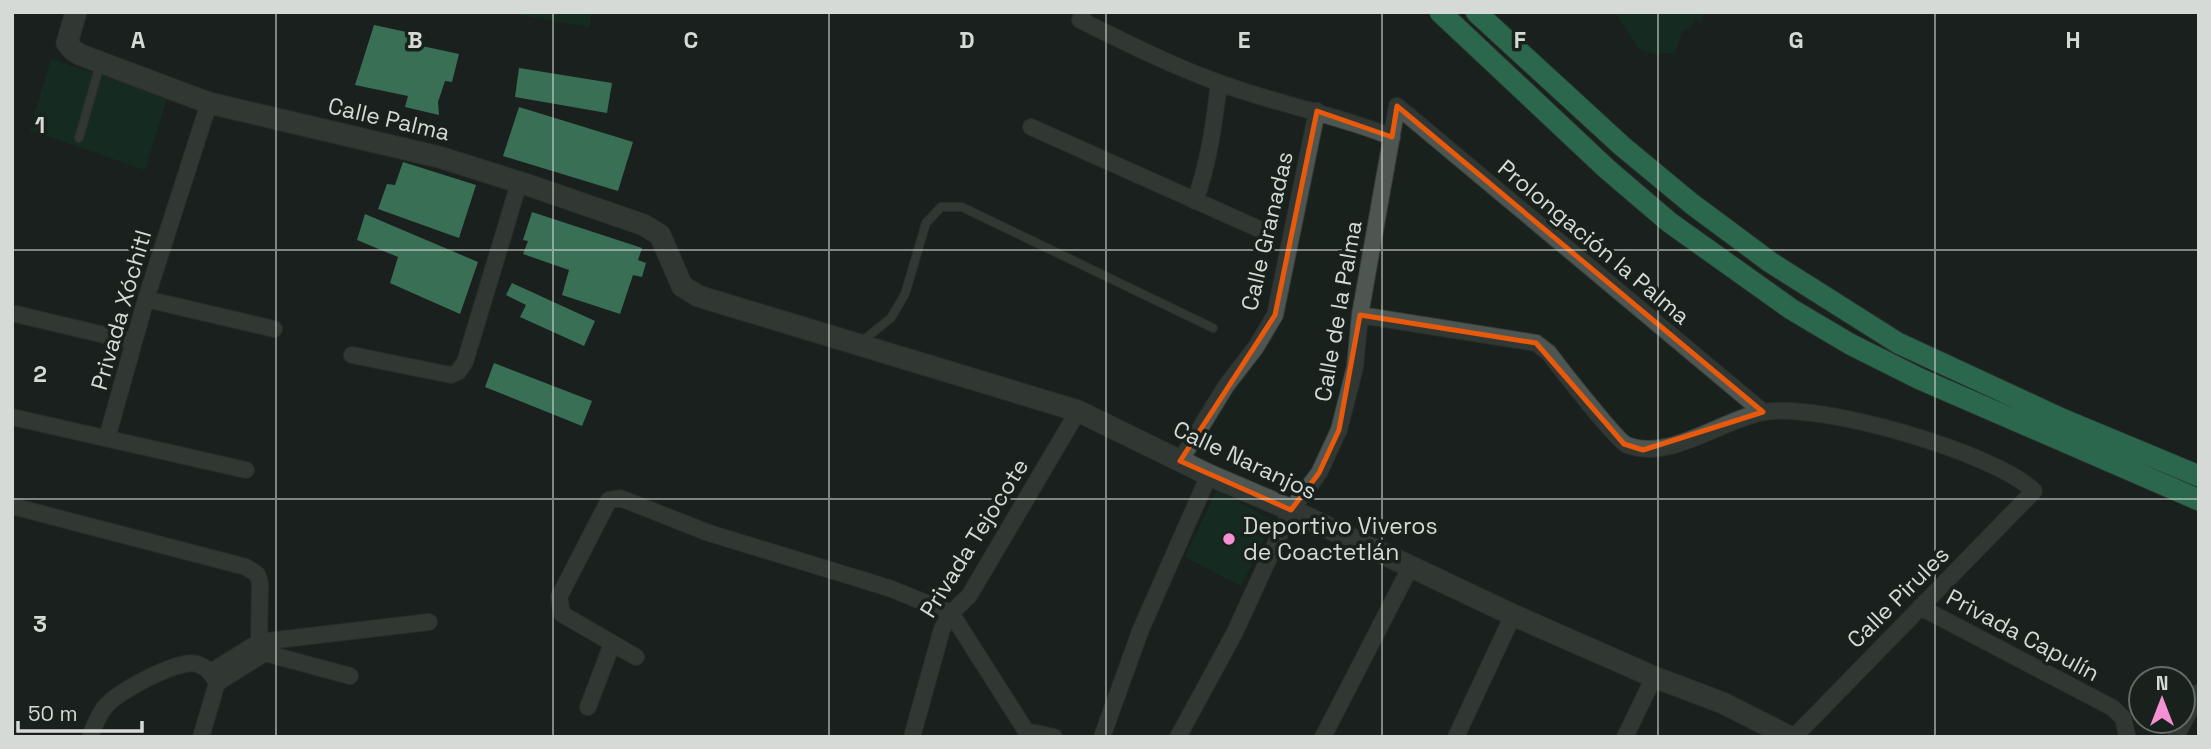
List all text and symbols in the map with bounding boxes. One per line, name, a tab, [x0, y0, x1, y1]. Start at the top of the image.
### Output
text: A	[131, 25, 146, 55]
text: B	[407, 25, 423, 55]
text: C	[684, 25, 698, 55]
text: D	[959, 25, 975, 55]
text: E	[1238, 25, 1250, 55]
text: F	[1514, 25, 1526, 55]
text: G	[1788, 25, 1804, 55]
text: H	[2065, 25, 2081, 55]
street label: Calle Palma	[325, 90, 453, 148]
text: 1	[35, 110, 45, 140]
street label: Calle Granadas	[1234, 148, 1300, 314]
street label: Prolongación la Palma	[1492, 153, 1696, 331]
street label: Calle de la Palma	[1307, 218, 1369, 404]
street label: Privada Xóchitl	[84, 226, 158, 394]
text: 2	[33, 359, 47, 389]
street label: Calle Naranjos	[1168, 414, 1322, 506]
street label: Privada Tejocote	[913, 453, 1035, 623]
place label: Deportivo Viveros de Coactetlán	[1243, 511, 1438, 567]
marker: Deportivo Viveros de Coactetlán	[1221, 531, 1237, 547]
street label: Calle Pirules	[1841, 540, 1955, 654]
street label: Privada Capulín	[1941, 582, 2105, 688]
text: 3	[33, 609, 47, 639]
north arrow	[2127, 665, 2197, 735]
text: N	[2156, 671, 2168, 696]
scale bar	[18, 690, 142, 734]
text: 50 m	[28, 700, 78, 727]

